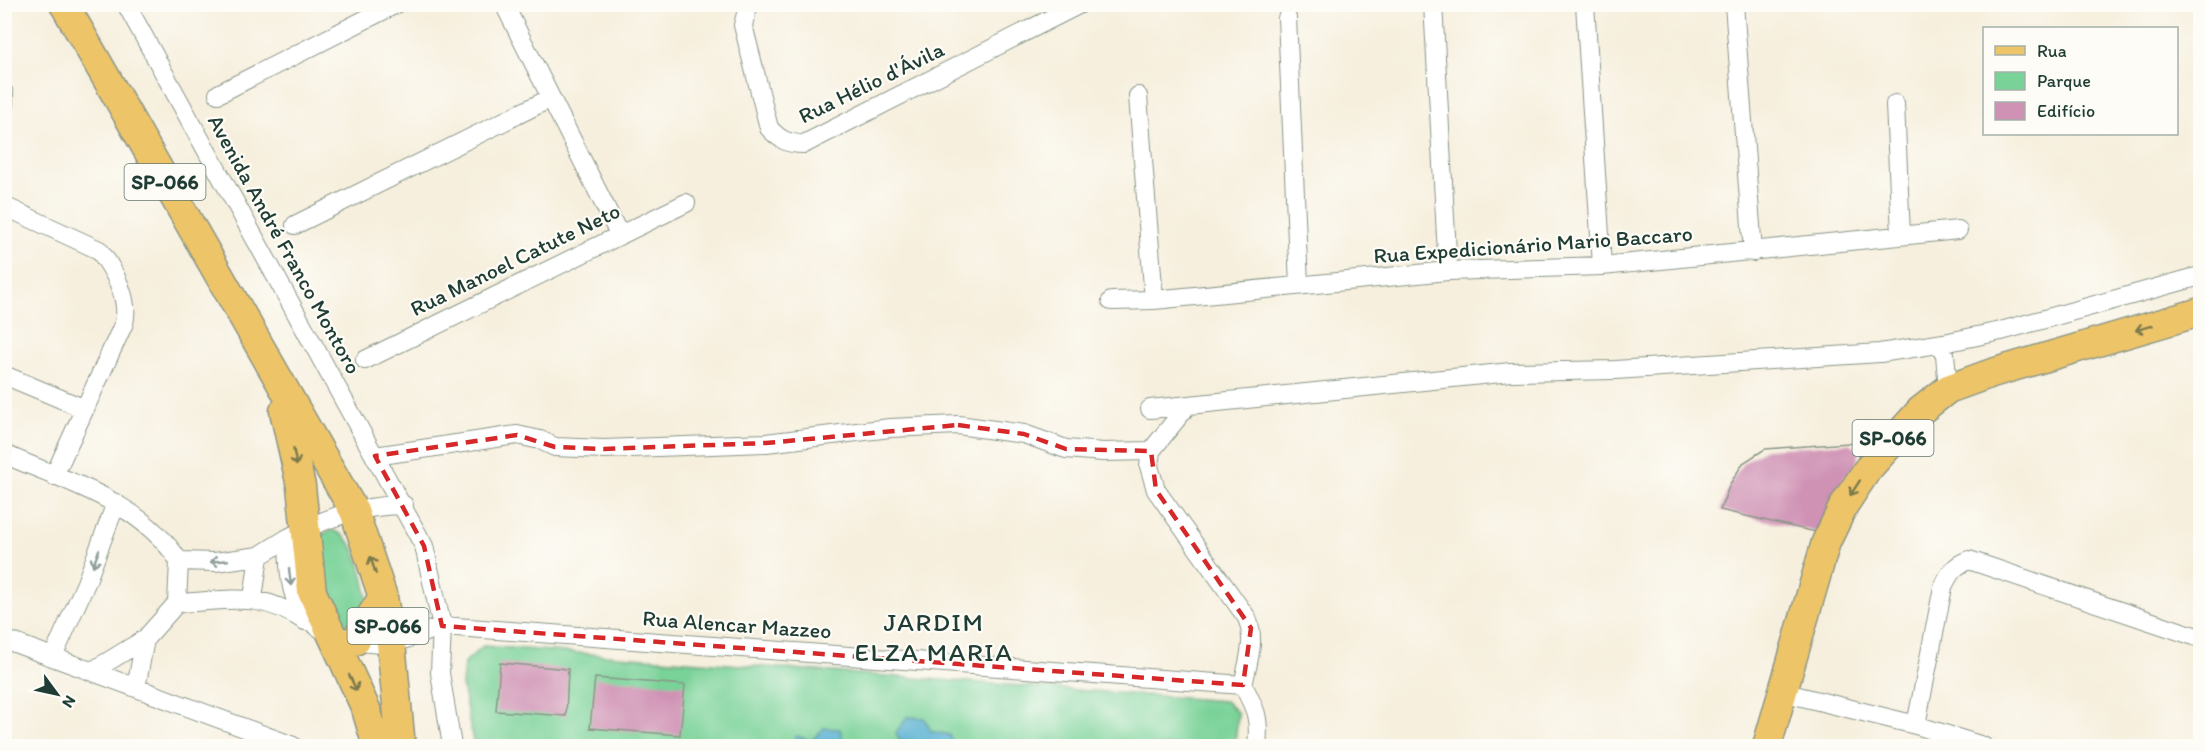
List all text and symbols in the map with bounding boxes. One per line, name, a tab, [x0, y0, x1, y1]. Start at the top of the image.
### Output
legend	[1983, 27, 2178, 135]
street label: Rua Hélio d'Ávila	[794, 35, 949, 129]
text: Rua	[2037, 40, 2067, 62]
text: Parque	[2037, 70, 2091, 92]
text: Edifício	[2037, 100, 2095, 122]
street label: Avenida André Franco Montoro	[202, 110, 367, 379]
road number: SP-066	[124, 164, 206, 200]
street label: Rua Manoel Catute Neto	[406, 197, 625, 322]
street label: Rua Expedicionário Mario Baccaro	[1372, 220, 1694, 269]
one-way arrow	[2135, 323, 2154, 334]
road number: SP-066	[1852, 420, 1934, 456]
one-way arrow	[290, 446, 301, 466]
one-way arrow	[1849, 479, 1861, 495]
one-way arrow	[90, 548, 101, 566]
one-way arrow	[210, 556, 230, 567]
one-way arrow	[366, 556, 377, 575]
one-way arrow	[284, 566, 295, 586]
street label: Rua Alencar Mazzeo	[641, 604, 832, 645]
district label: JARDIM ELZA MARIA	[855, 606, 1013, 668]
road number: SP-066	[348, 608, 428, 644]
north arrow	[27, 664, 87, 724]
one-way arrow	[348, 674, 360, 692]
text: N	[58, 692, 80, 712]

